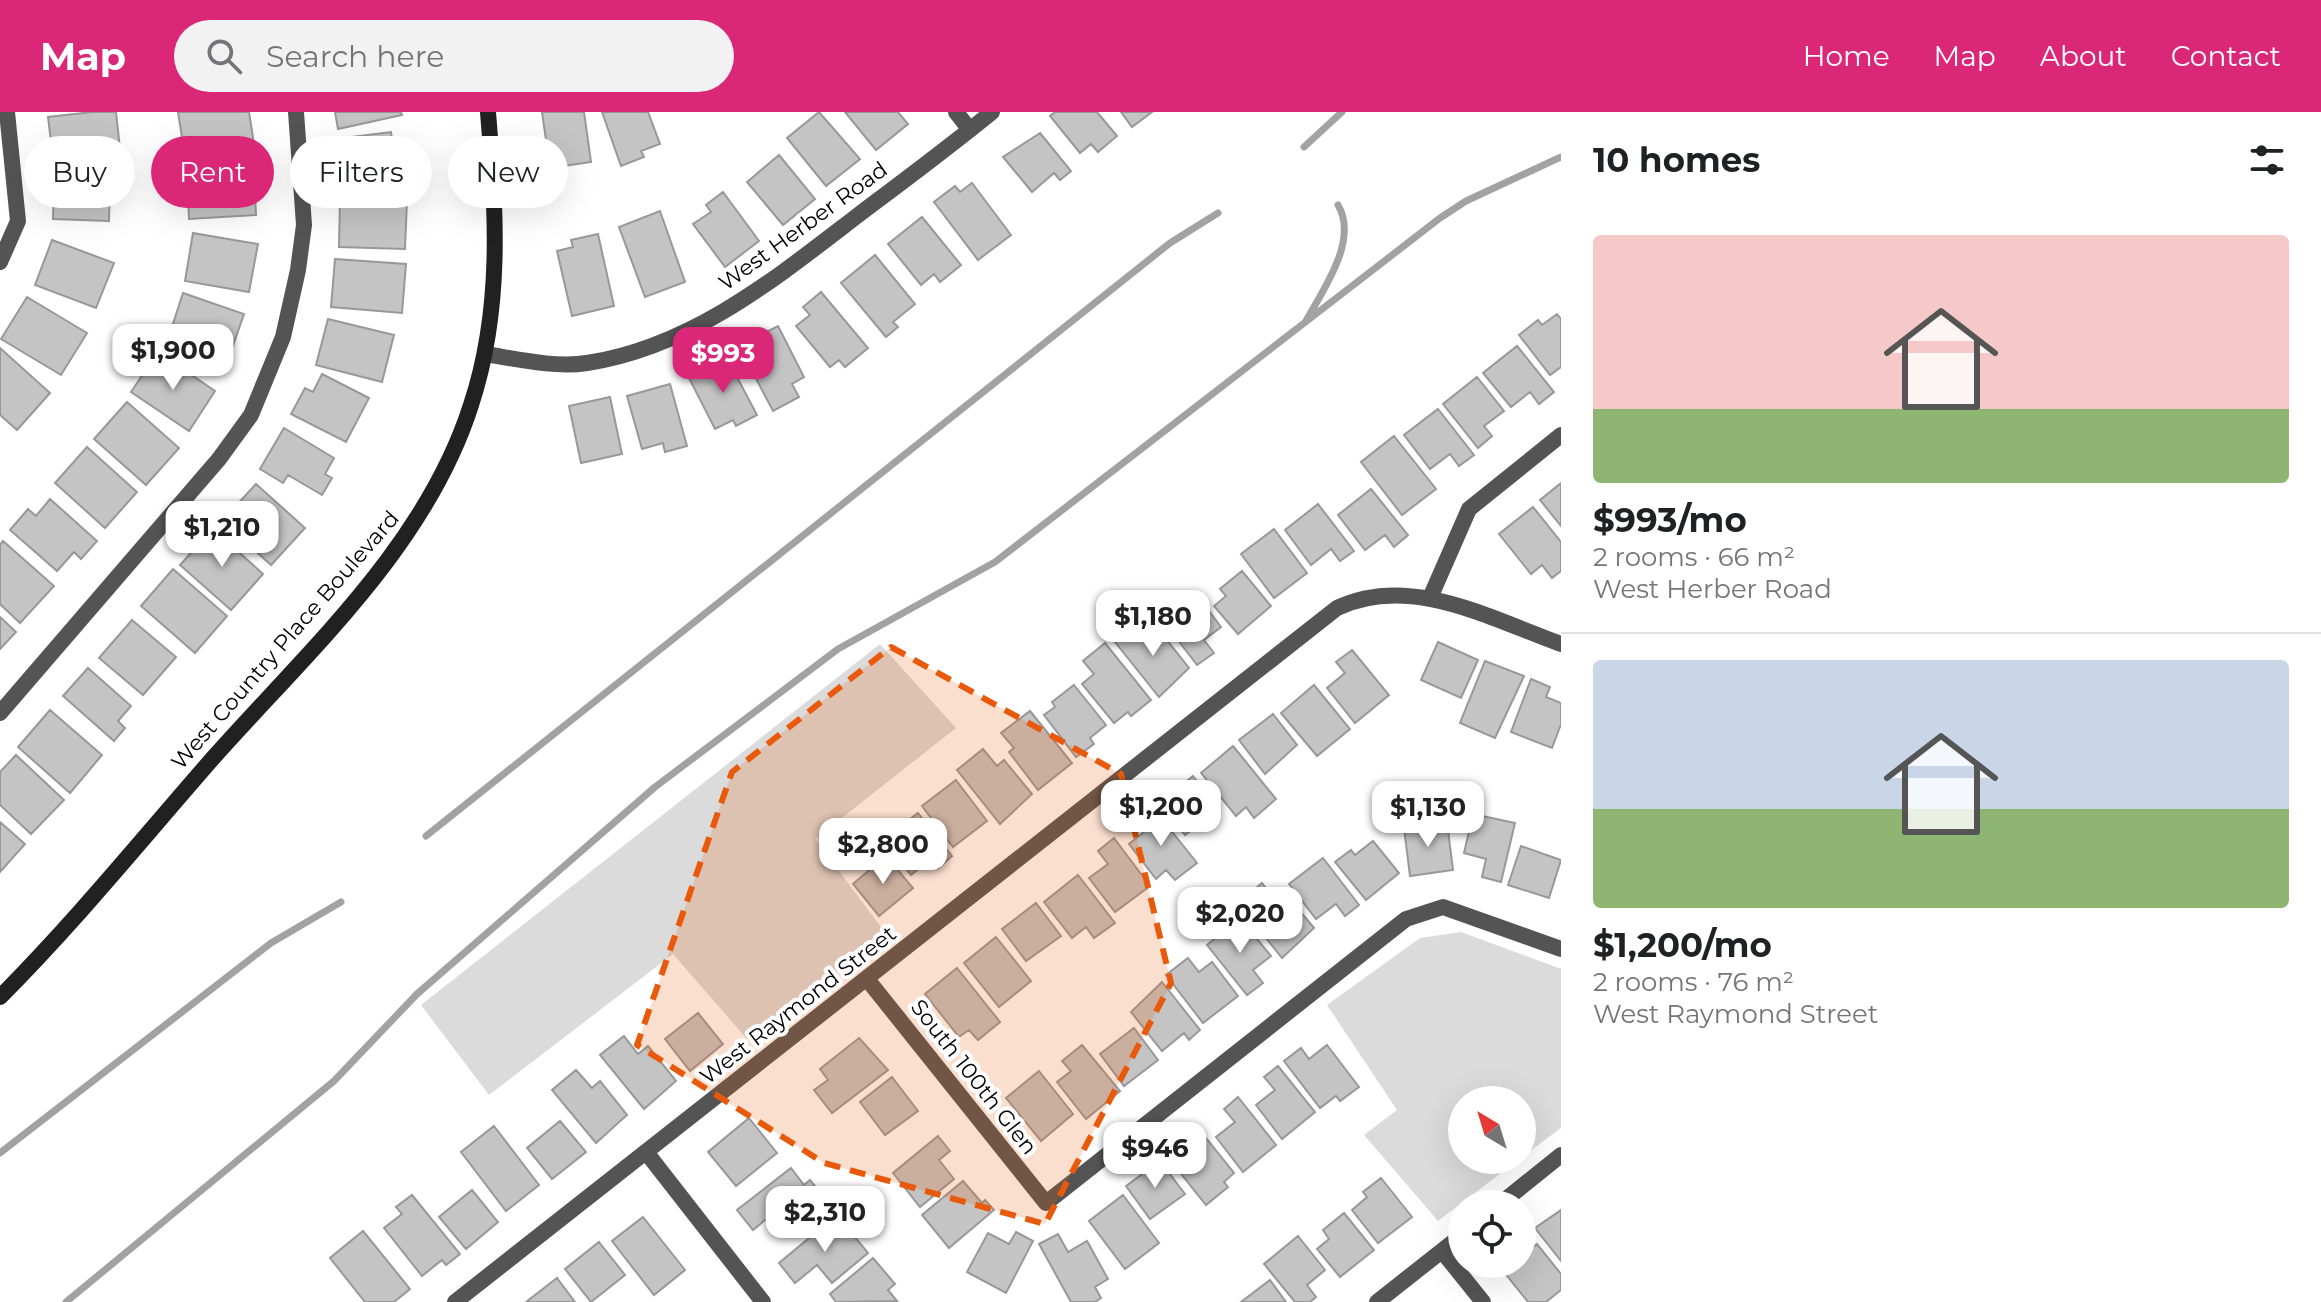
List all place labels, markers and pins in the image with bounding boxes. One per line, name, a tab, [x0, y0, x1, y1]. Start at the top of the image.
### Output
pin: $1,900	[108, 324, 238, 392]
pin: $993	[676, 327, 770, 395]
pin: $1,210	[157, 501, 287, 569]
pin: $1,180	[1088, 590, 1218, 658]
pin: $1,200	[1096, 780, 1226, 848]
pin: $1,130	[1363, 781, 1493, 849]
pin: $2,800	[818, 818, 948, 886]
pin: $2,020	[1175, 887, 1305, 955]
pin: $946	[1108, 1122, 1202, 1190]
pin: $2,310	[760, 1186, 890, 1254]

